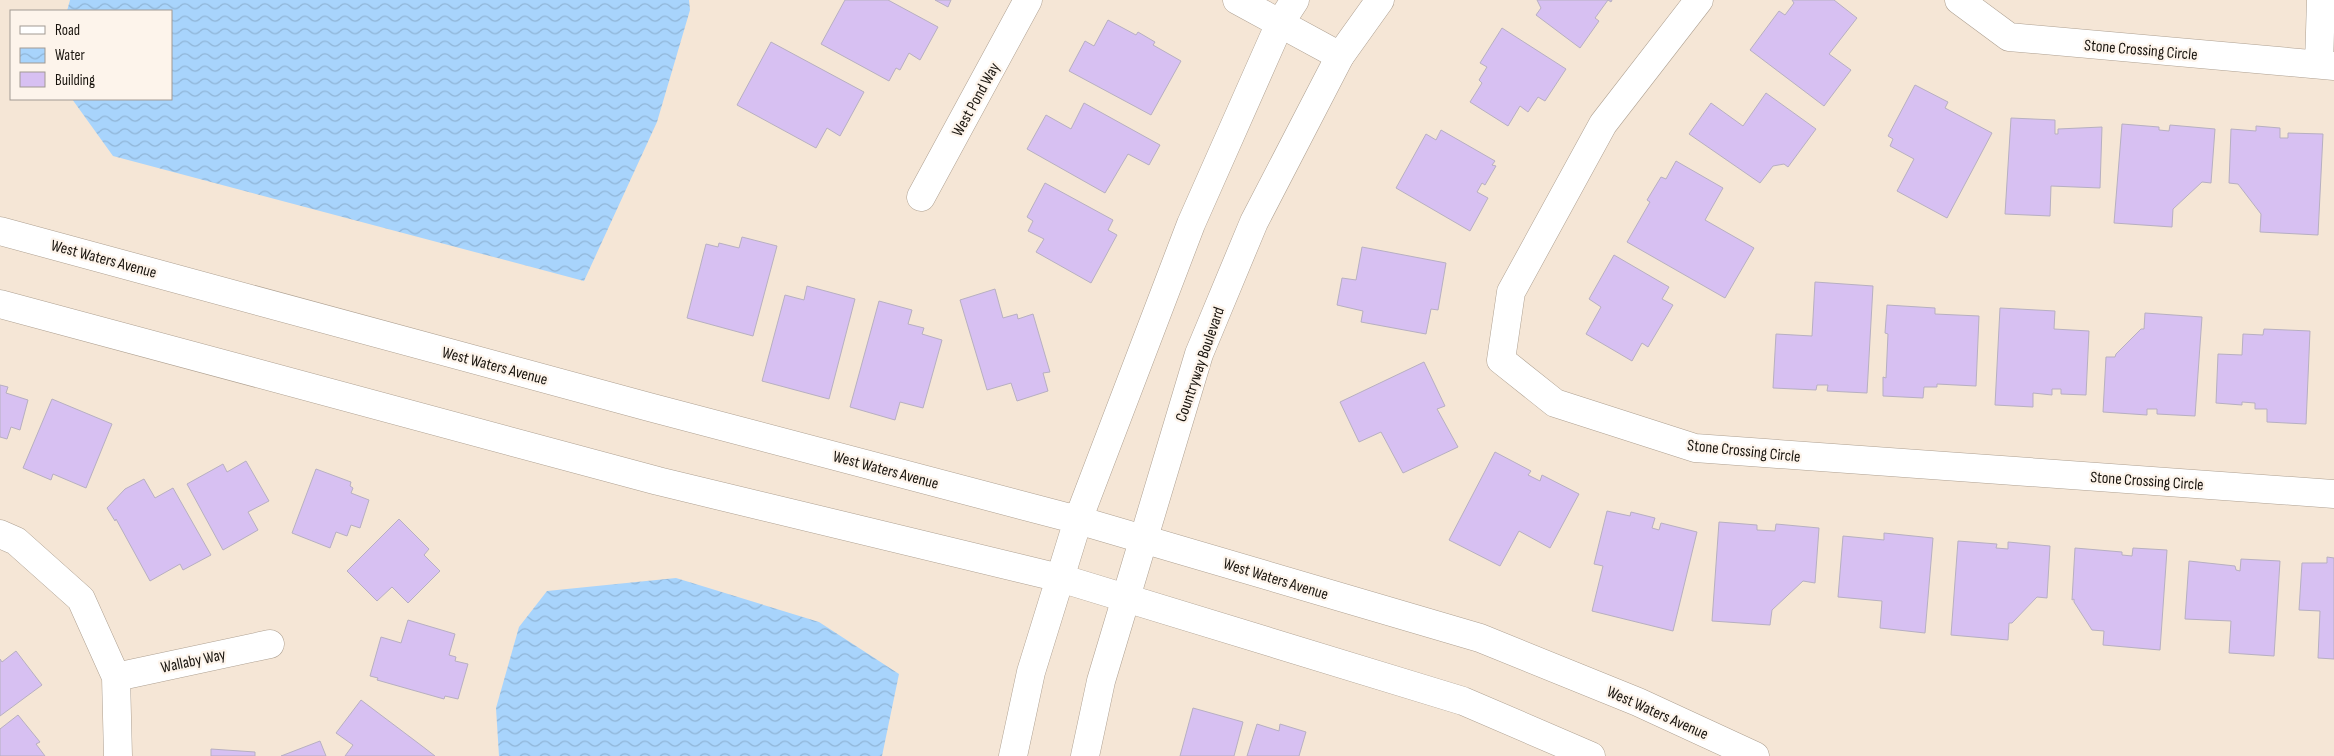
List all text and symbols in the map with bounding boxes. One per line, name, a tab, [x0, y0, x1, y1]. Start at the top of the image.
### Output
legend	[10, 10, 172, 100]
text: Road	[55, 21, 80, 40]
street label: Stone Crossing Circle	[2083, 36, 2198, 65]
text: Water	[55, 46, 86, 65]
street label: West Pond Way	[948, 60, 1004, 140]
text: Building	[55, 71, 95, 90]
street label: West Waters Avenue	[49, 236, 159, 283]
street label: Countryway Boulevard	[1172, 305, 1229, 424]
street label: West Waters Avenue	[440, 343, 550, 390]
street label: Stone Crossing Circle	[1686, 436, 1801, 467]
street label: West Waters Avenue	[831, 447, 941, 494]
street label: Stone Crossing Circle	[2090, 468, 2204, 495]
street label: West Waters Avenue	[1221, 554, 1330, 604]
street label: Wallaby Way	[159, 645, 227, 678]
street label: West Waters Avenue	[1604, 683, 1711, 744]

